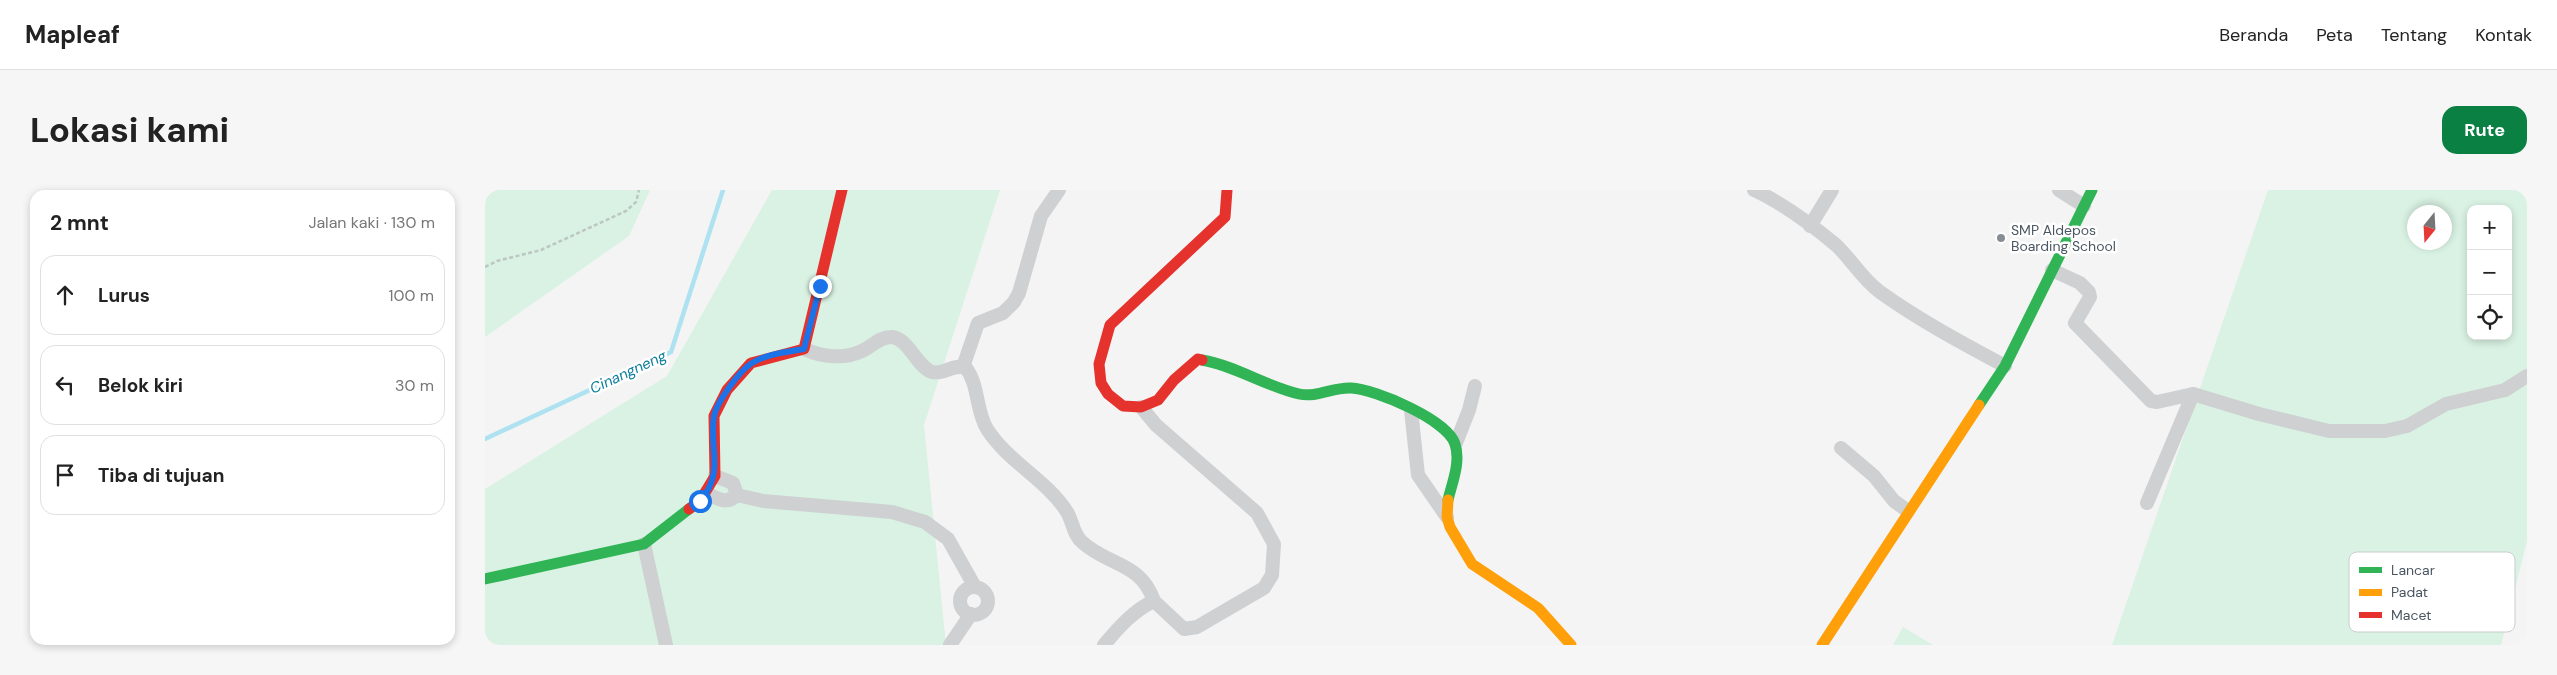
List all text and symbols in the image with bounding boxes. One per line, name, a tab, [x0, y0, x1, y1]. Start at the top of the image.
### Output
text: Mapleaf	[25, 19, 120, 50]
text: Beranda	[2219, 23, 2288, 47]
text: Peta	[2316, 23, 2353, 47]
text: Tentang	[2381, 23, 2447, 47]
text: Kontak	[2475, 23, 2532, 47]
button: Rute	[2442, 106, 2527, 154]
text: Lokasi kami	[30, 107, 229, 153]
north arrow	[2407, 205, 2452, 250]
map controls	[2467, 205, 2512, 340]
button: +	[2467, 205, 2512, 250]
text: 2 mnt	[50, 209, 109, 237]
text: Jalan kaki · 130 m	[308, 212, 435, 233]
place label: SMP Aldepos Boarding School	[2011, 221, 2116, 255]
marker: SMP Aldepos Boarding School	[1995, 232, 2007, 244]
button: −	[2467, 250, 2512, 295]
route end	[809, 275, 832, 298]
icon: ahead	[51, 281, 79, 309]
text: Lurus	[98, 283, 150, 308]
text: 100 m	[389, 285, 434, 306]
button: locate	[2467, 295, 2512, 340]
water label: Cinangneng	[586, 345, 670, 398]
icon: left	[51, 371, 79, 399]
text: Belok kiri	[98, 373, 183, 398]
text: 30 m	[395, 375, 434, 396]
icon: arrive	[51, 461, 79, 489]
text: Tiba di tujuan	[98, 463, 224, 488]
route start	[689, 490, 712, 513]
legend	[2349, 552, 2515, 632]
text: Lancar	[2391, 561, 2435, 579]
text: Padat	[2391, 583, 2428, 601]
text: Macet	[2391, 606, 2432, 624]

